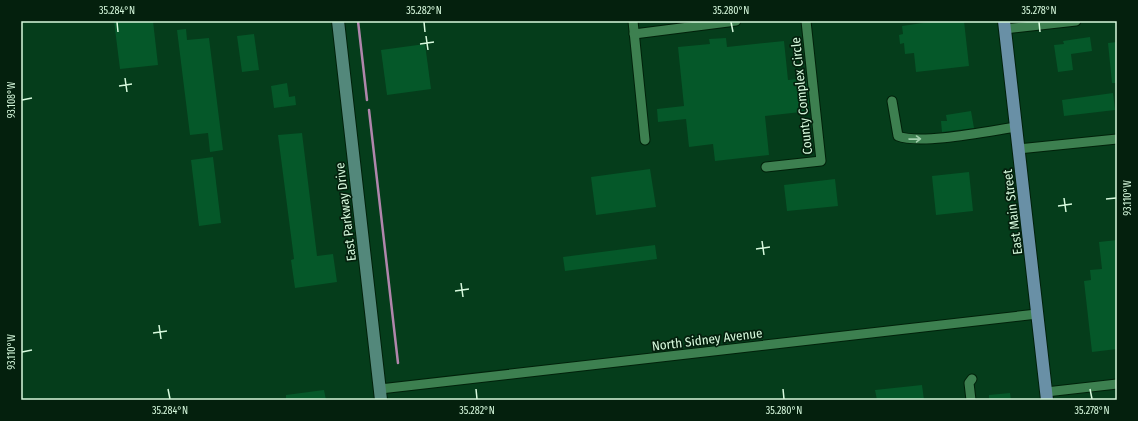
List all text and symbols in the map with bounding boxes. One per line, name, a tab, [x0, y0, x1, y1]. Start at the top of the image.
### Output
text: 35.284°N	[99, 5, 135, 17]
text: 35.282°N	[406, 5, 442, 17]
text: 35.280°N	[713, 5, 749, 17]
text: 35.278°N	[1021, 5, 1057, 17]
street label: County Complex Circle	[788, 37, 815, 155]
text: 93.108°W	[6, 81, 18, 118]
one-way arrow	[908, 135, 921, 143]
street label: East Parkway Drive	[332, 162, 359, 262]
street label: East Main Street	[1000, 168, 1025, 255]
text: 93.110°W	[1122, 180, 1134, 216]
street label: North Sidney Avenue	[651, 325, 763, 354]
text: 93.110°W	[6, 334, 18, 370]
text: 35.284°N	[152, 405, 188, 417]
text: 35.282°N	[459, 405, 495, 417]
text: 35.280°N	[766, 405, 802, 417]
text: 35.278°N	[1074, 405, 1110, 417]

